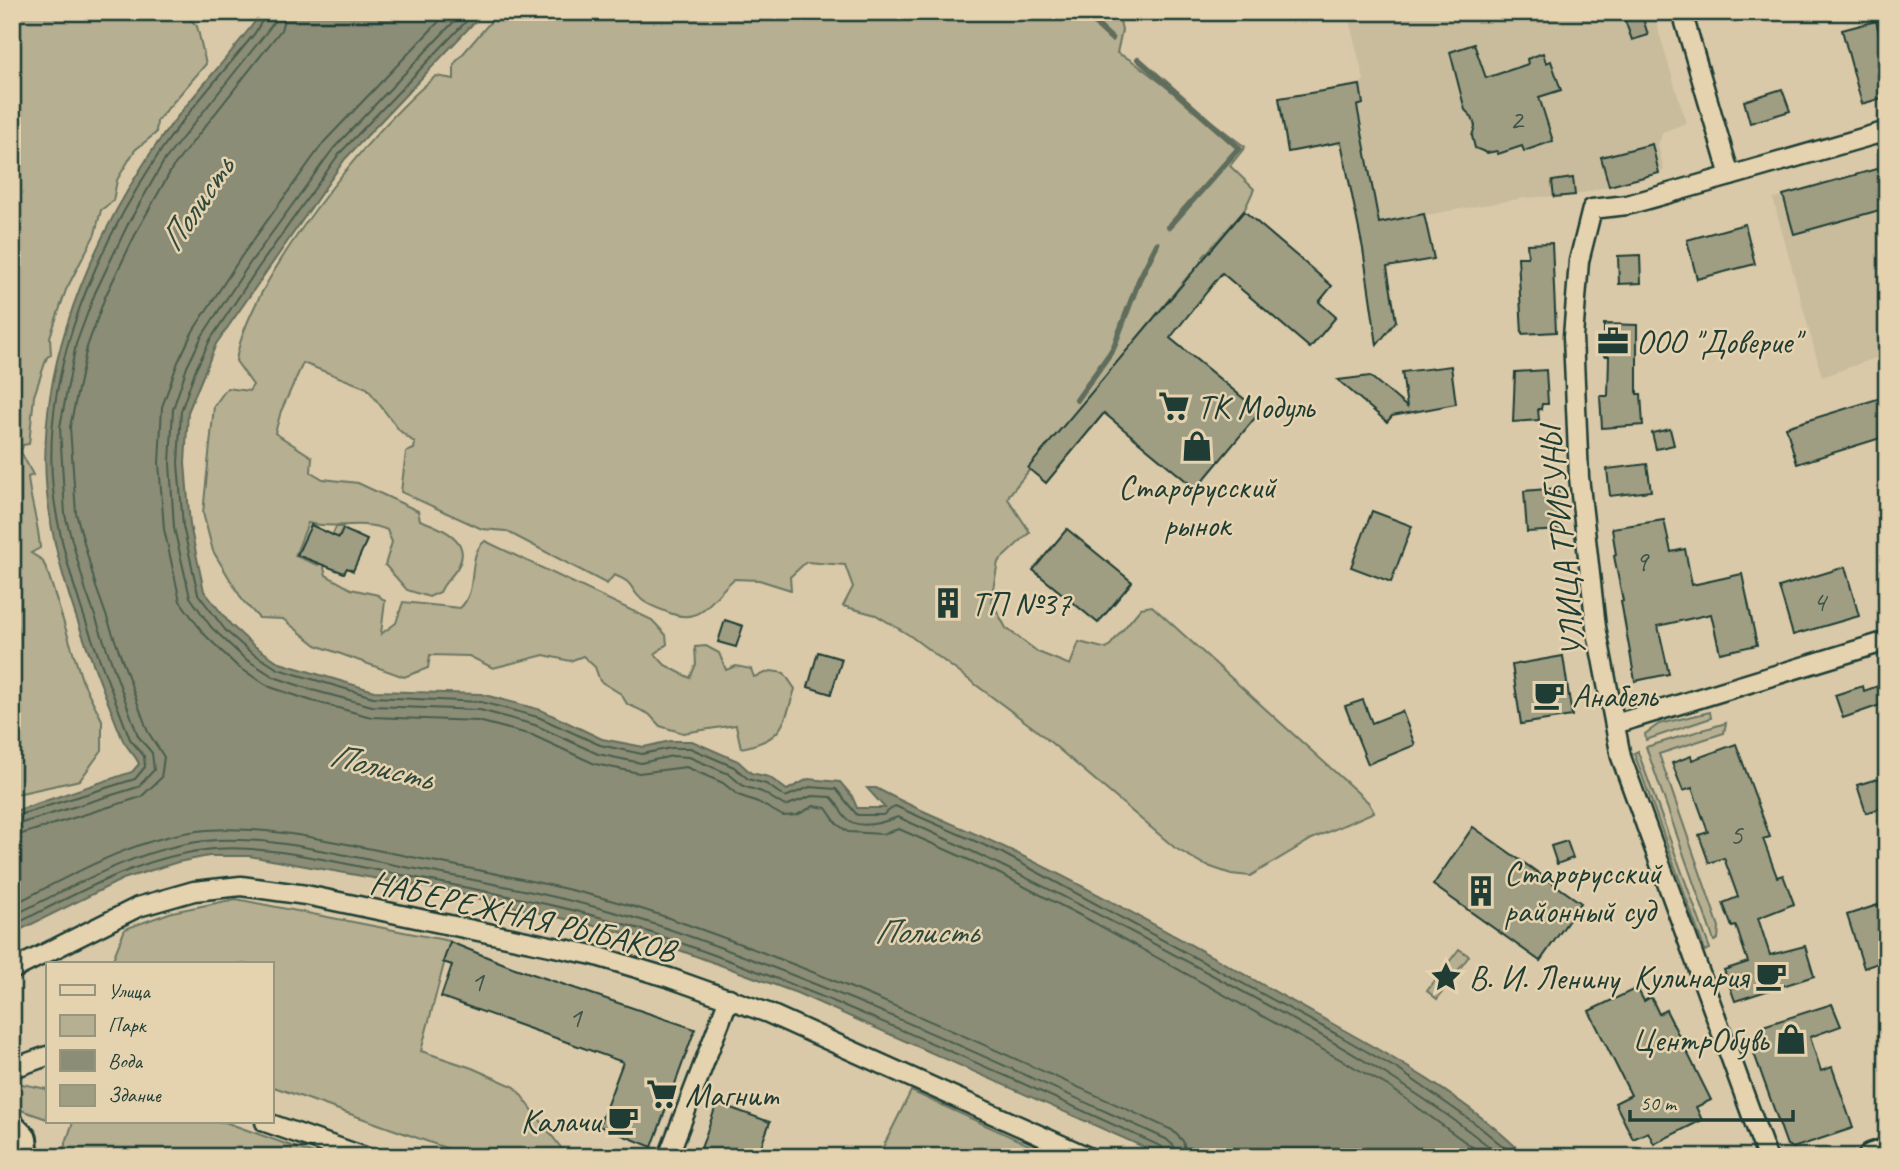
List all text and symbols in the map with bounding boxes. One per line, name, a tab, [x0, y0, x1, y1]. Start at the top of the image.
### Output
house number: 2	[1509, 100, 1525, 138]
water label: Полисть	[149, 146, 246, 260]
place label: ООО "Доверие"	[1636, 321, 1806, 363]
office icon: ООО "Доверие"	[1596, 324, 1630, 358]
place label: ТК Модуль	[1197, 386, 1316, 428]
supermarket icon: ТК Модуль	[1157, 389, 1191, 423]
street label: УЛИЦА ТРИБУНЫ	[1528, 420, 1595, 659]
shop icon: Старорусский рынок	[1180, 429, 1214, 463]
place label: Старорусский рынок	[1118, 466, 1278, 546]
house number: 9	[1634, 542, 1650, 580]
house number: 4	[1812, 582, 1828, 620]
place label: ТП №37	[971, 583, 1073, 625]
building icon: ТП №37	[931, 586, 965, 620]
place label: Анабель	[1572, 675, 1660, 717]
cafe icon: Анабель	[1532, 678, 1566, 712]
water label: Полисть	[325, 732, 440, 802]
house number: 5	[1729, 815, 1744, 853]
place label: Старорусский районный суд	[1504, 852, 1664, 932]
street label: НАБЕРЕЖНАЯ РЫБАКОВ	[366, 860, 683, 972]
building icon: Старорусский районный суд	[1464, 874, 1498, 908]
water label: Полисть	[874, 909, 982, 954]
place label: Кулинария	[1634, 956, 1751, 998]
place label: В. И. Ленину	[1469, 957, 1621, 999]
cafe icon: Кулинария	[1754, 959, 1788, 993]
place icon: В. И. Ленину	[1429, 960, 1463, 994]
legend	[46, 962, 273, 1124]
house number: 1	[470, 962, 485, 1000]
text: Улица	[108, 978, 151, 1004]
house number: 1	[568, 998, 583, 1036]
text: Парк	[108, 1012, 148, 1038]
place label: ЦентрОбувь	[1632, 1019, 1770, 1061]
shop icon: ЦентрОбувь	[1774, 1022, 1808, 1056]
text: Вода	[108, 1048, 144, 1074]
place label: Магнит	[685, 1074, 780, 1116]
supermarket icon: Магнит	[645, 1077, 679, 1111]
scale bar	[1630, 1078, 1792, 1122]
text: Здание	[108, 1082, 162, 1108]
text: 50 m	[1640, 1090, 1678, 1116]
place label: Калачи	[521, 1100, 603, 1142]
cafe icon: Калачи	[606, 1103, 640, 1137]

